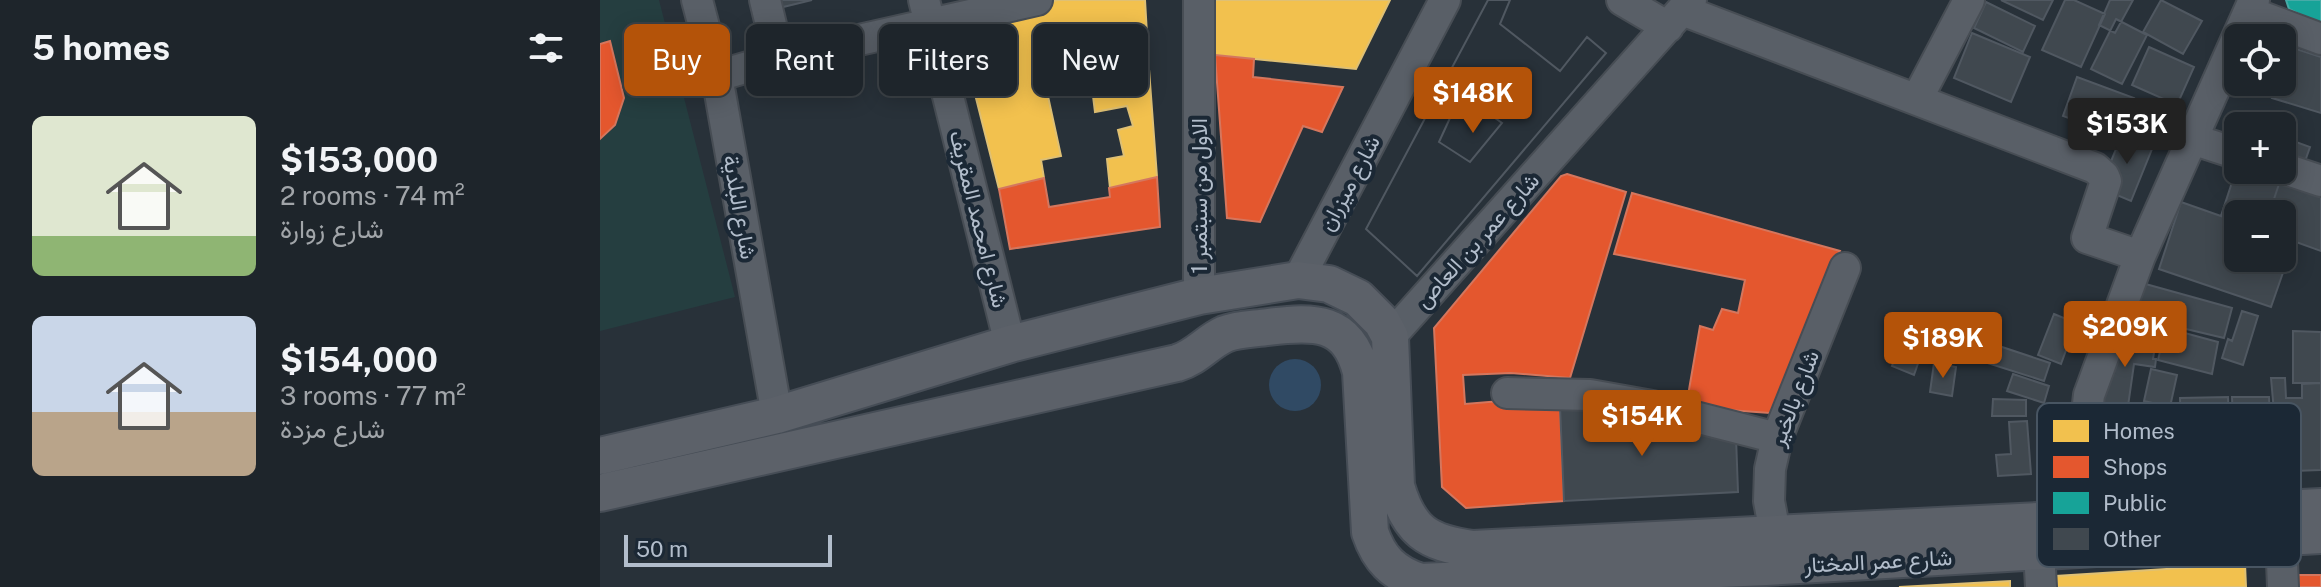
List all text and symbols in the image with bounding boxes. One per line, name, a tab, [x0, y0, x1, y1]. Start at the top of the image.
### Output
chip: Buy	[624, 24, 730, 96]
chip: Rent	[746, 24, 863, 96]
chip: Filters	[879, 24, 1017, 96]
chip: New	[1033, 24, 1148, 96]
map controls	[2224, 24, 2296, 272]
button: locate	[2224, 24, 2296, 96]
icon: filters	[524, 26, 568, 70]
text: 5 homes	[32, 28, 170, 68]
pin: $148K	[1417, 67, 1529, 135]
text: $148K	[1432, 77, 1514, 108]
pin: $153K	[2071, 98, 2183, 166]
text: $153K	[2086, 108, 2168, 139]
button: +	[2224, 112, 2296, 184]
street label: الاول من سبتمبر 1	[1186, 118, 1213, 274]
street label: شارع امحمد المقريف	[942, 128, 1014, 311]
street label: شارع ميزران	[1313, 131, 1387, 236]
text: $153,000	[280, 140, 438, 180]
icon: home	[96, 148, 192, 244]
street label: شارع البلدية	[716, 153, 762, 262]
street label: شارع عمر بن العاص	[1410, 167, 1546, 314]
text: 2 rooms · 74 m²	[280, 180, 465, 211]
button: −	[2224, 200, 2296, 272]
text: شارع زوارة	[280, 213, 384, 244]
pin: $209K	[2069, 301, 2181, 369]
text: $209K	[2082, 311, 2168, 342]
pin: $189K	[1887, 312, 1999, 380]
text: $189K	[1902, 322, 1984, 353]
text: $154,000	[280, 340, 438, 380]
street label: شارع بالخير	[1764, 346, 1826, 451]
icon: home	[96, 348, 192, 444]
text: 3 rooms · 77 m²	[280, 380, 466, 411]
pin: $154K	[1586, 390, 1698, 458]
text: $154K	[1601, 400, 1683, 431]
legend	[2037, 403, 2301, 567]
text: شارع مزدة	[280, 413, 385, 444]
text: Homes	[2103, 418, 2175, 444]
text: Shops	[2103, 454, 2167, 480]
text: Public	[2103, 490, 2167, 516]
text: Other	[2103, 526, 2161, 552]
scale bar	[624, 531, 832, 567]
text: 50 m	[636, 536, 688, 562]
street label: شارع عمر المختار	[1802, 544, 1953, 580]

